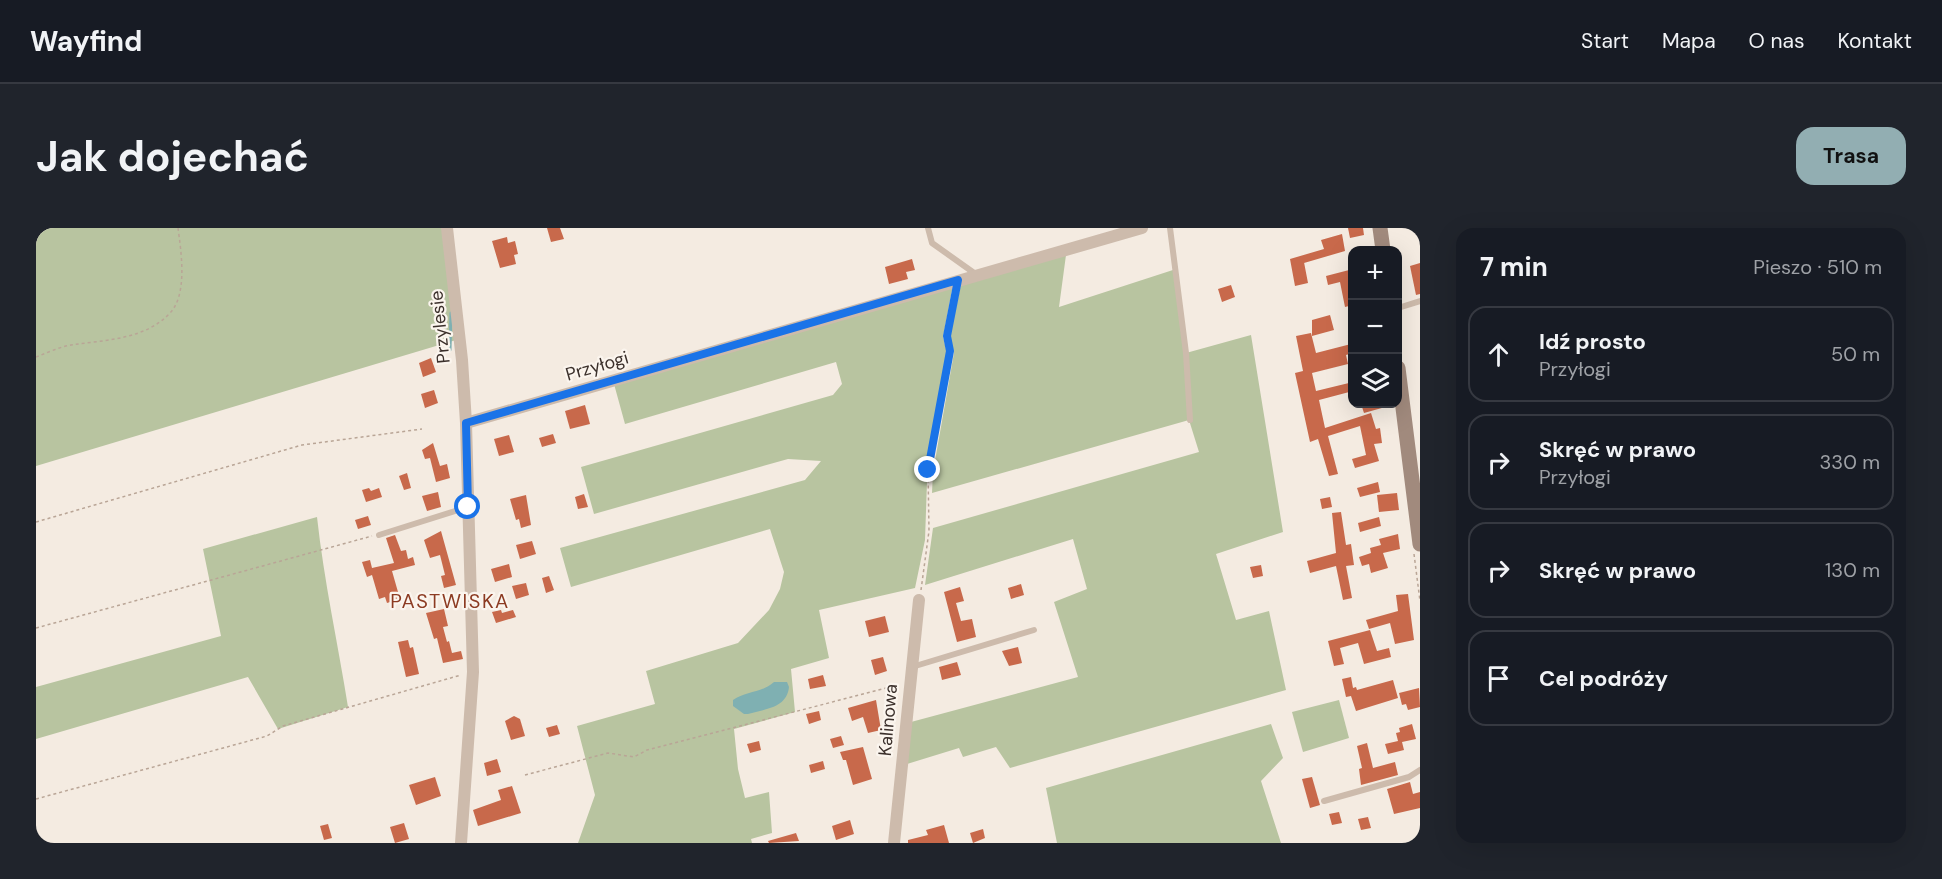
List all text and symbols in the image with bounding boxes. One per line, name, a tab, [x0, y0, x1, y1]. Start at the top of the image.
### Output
text: Wayfind	[30, 23, 142, 60]
text: Start	[1581, 27, 1629, 55]
text: Mapa	[1662, 27, 1716, 55]
text: O nas	[1749, 27, 1804, 55]
text: Kontakt	[1837, 27, 1912, 55]
button: Trasa	[1796, 127, 1906, 185]
text: Jak dojechać	[36, 129, 309, 184]
map controls	[1348, 246, 1402, 408]
button: +	[1348, 246, 1402, 300]
text: 7 min	[1480, 250, 1548, 284]
text: Pieszo · 510 m	[1753, 254, 1882, 280]
street label: Przylesie	[424, 289, 456, 365]
button: −	[1348, 300, 1402, 354]
text: Idź prosto	[1539, 327, 1646, 356]
icon: ahead	[1482, 338, 1515, 371]
text: 50 m	[1831, 341, 1880, 367]
street label: Przyłogi	[563, 346, 631, 386]
button: layers	[1348, 354, 1402, 408]
text: Przyłogi	[1539, 356, 1611, 382]
text: Skręć w prawo	[1539, 435, 1696, 464]
icon: right	[1482, 446, 1515, 479]
text: 330 m	[1820, 449, 1880, 475]
route end	[914, 456, 940, 482]
text: Przyłogi	[1539, 464, 1611, 490]
route start	[454, 493, 480, 519]
icon: right	[1482, 554, 1515, 587]
text: Skręć w prawo	[1539, 556, 1696, 585]
text: 130 m	[1825, 557, 1880, 583]
district label: PASTWISKA	[390, 588, 510, 614]
icon: arrive	[1482, 662, 1515, 695]
text: Cel podróży	[1539, 664, 1668, 693]
street label: Kalinowa	[873, 683, 903, 757]

